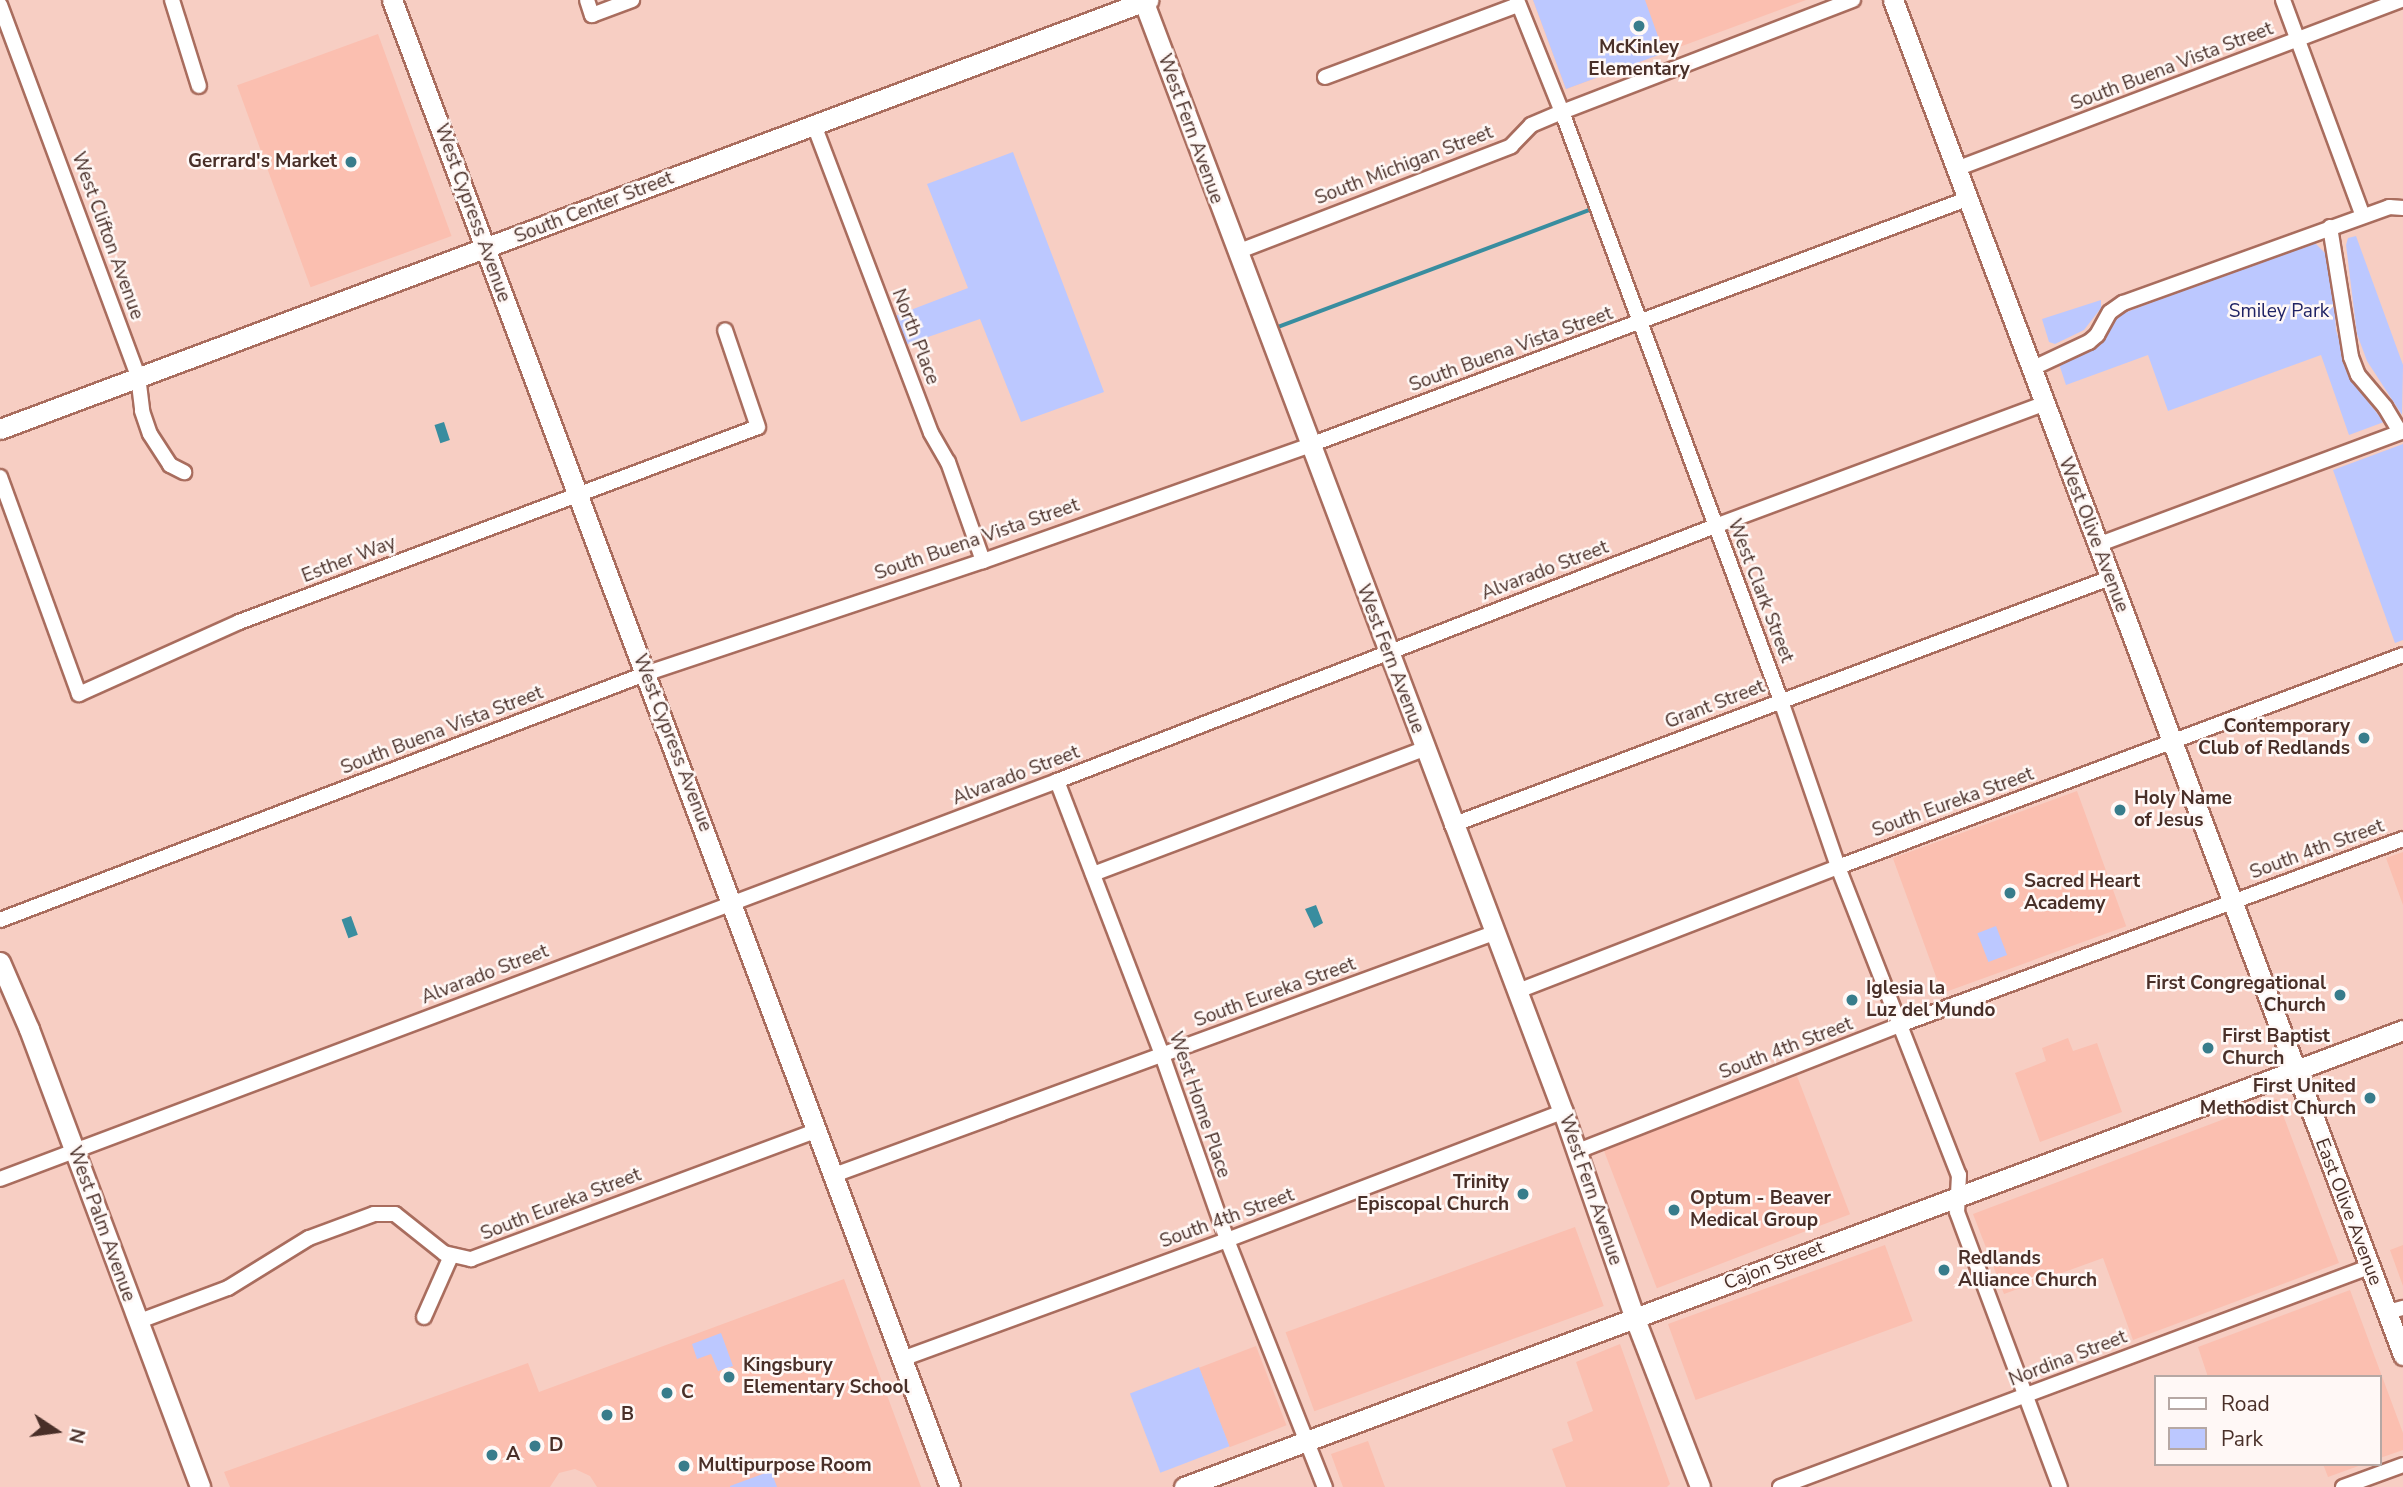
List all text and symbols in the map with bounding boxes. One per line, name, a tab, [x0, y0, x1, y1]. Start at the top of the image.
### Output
marker: McKinley Elementary	[1631, 18, 1647, 34]
street label: South Buena Vista Street	[2068, 18, 2276, 116]
place label: McKinley Elementary	[1588, 37, 1690, 81]
street label: West Fern Avenue	[1152, 51, 1228, 207]
street label: West Cypress Avenue	[429, 121, 515, 305]
street label: South Michigan Street	[1312, 122, 1496, 210]
street label: West Clifton Avenue	[66, 149, 148, 323]
place label: Gerrard's Market	[188, 151, 337, 173]
marker: Gerrard's Market	[343, 154, 359, 170]
street label: South Center Street	[511, 167, 677, 249]
street label: North Place	[886, 286, 944, 388]
park label: Smiley Park	[2229, 301, 2329, 323]
street label: South Buena Vista Street	[1406, 303, 1616, 397]
street label: West Olive Avenue	[2053, 454, 2133, 616]
street label: South Buena Vista Street	[872, 494, 1082, 586]
street label: West Clark Street	[1722, 516, 1798, 666]
street label: Esther Way	[299, 532, 399, 588]
street label: Alvarado Street	[1478, 536, 1612, 606]
street label: West Fern Avenue	[1351, 581, 1429, 737]
street label: West Cypress Avenue	[628, 651, 716, 835]
street label: Grant Street	[1662, 676, 1768, 734]
street label: South Buena Vista Street	[338, 682, 546, 780]
place label: Contemporary Club of Redlands	[2198, 716, 2350, 760]
marker: Contemporary Club of Redlands	[2356, 730, 2372, 746]
street label: Alvarado Street	[949, 741, 1083, 811]
street label: South Eureka Street	[1869, 763, 2037, 843]
place label: Holy Name of Jesus	[2134, 788, 2232, 832]
marker: Holy Name of Jesus	[2112, 802, 2128, 818]
street label: South 4th Street	[2247, 815, 2387, 885]
place label: Sacred Heart Academy	[2024, 871, 2140, 915]
marker: Sacred Heart Academy	[2002, 885, 2018, 901]
street label: Alvarado Street	[418, 940, 552, 1010]
street label: South Eureka Street	[1191, 953, 1359, 1033]
place label: First Congregational Church	[2146, 973, 2326, 1017]
place label: Iglesia la Luz del Mundo	[1866, 978, 1995, 1022]
marker: First Congregational Church	[2332, 987, 2348, 1003]
marker: Iglesia la Luz del Mundo	[1844, 992, 1860, 1008]
street label: South 4th Street	[1716, 1013, 1856, 1085]
place label: First Baptist Church	[2222, 1026, 2330, 1070]
street label: West Home Place	[1163, 1029, 1235, 1181]
marker: First Baptist Church	[2200, 1040, 2216, 1056]
place label: First United Methodist Church	[2200, 1076, 2356, 1120]
marker: First United Methodist Church	[2362, 1090, 2378, 1106]
street label: West Fern Avenue	[1554, 1112, 1626, 1268]
street label: East Olive Avenue	[2309, 1135, 2387, 1289]
street label: West Palm Avenue	[62, 1143, 140, 1305]
street label: South Eureka Street	[478, 1164, 644, 1246]
place label: Trinity Episcopal Church	[1357, 1172, 1509, 1216]
street label: South 4th Street	[1157, 1184, 1297, 1254]
marker: Trinity Episcopal Church	[1515, 1186, 1531, 1202]
place label: Optum - Beaver Medical Group	[1690, 1188, 1831, 1232]
marker: Optum - Beaver Medical Group	[1664, 1200, 1684, 1220]
street label: Cajon Street	[1721, 1237, 1827, 1295]
place label: Redlands Alliance Church	[1958, 1248, 2097, 1292]
marker: Redlands Alliance Church	[1936, 1262, 1952, 1278]
street label: Nordina Street	[2006, 1326, 2130, 1392]
place label: Kingsbury Elementary School	[743, 1355, 910, 1399]
marker: Kingsbury Elementary School	[721, 1369, 737, 1385]
legend	[2154, 1375, 2382, 1466]
place label: C	[681, 1382, 694, 1404]
marker: C	[659, 1385, 675, 1401]
text: Road	[2221, 1390, 2270, 1418]
north arrow	[21, 1396, 91, 1466]
place label: B	[621, 1404, 634, 1426]
marker: B	[599, 1407, 615, 1423]
text: Park	[2221, 1425, 2263, 1453]
text: N	[62, 1426, 91, 1446]
place label: D	[549, 1435, 563, 1457]
marker: D	[527, 1438, 543, 1454]
place label: A	[506, 1444, 520, 1466]
marker: A	[484, 1447, 500, 1463]
place label: Multipurpose Room	[698, 1455, 872, 1477]
marker: Multipurpose Room	[676, 1458, 692, 1474]

